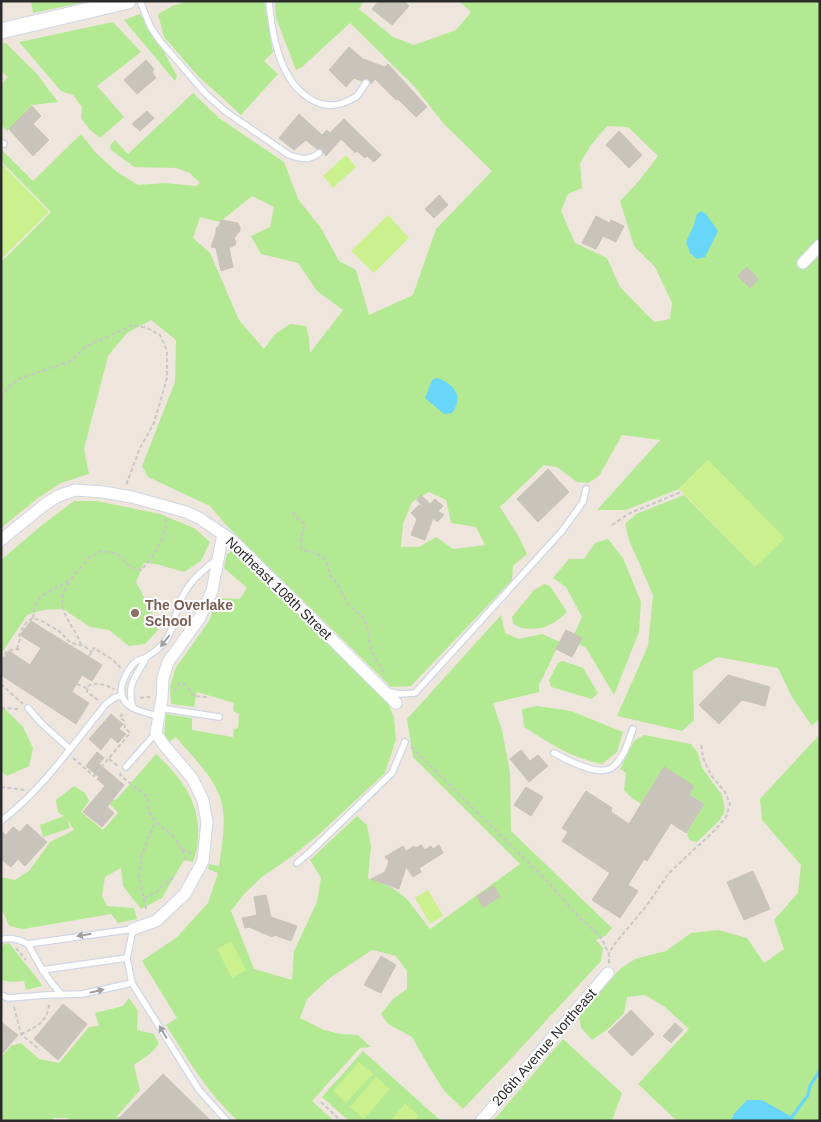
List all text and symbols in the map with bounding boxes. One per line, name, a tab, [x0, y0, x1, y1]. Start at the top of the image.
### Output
street label: Northeast 108th Street	[223, 533, 335, 643]
place label: The Overlake School	[145, 597, 233, 629]
marker: The Overlake School	[129, 607, 141, 619]
one-way arrow	[159, 634, 170, 647]
one-way arrow	[76, 931, 92, 939]
street label: 206th Avenue Northeast	[489, 985, 599, 1109]
one-way arrow	[90, 987, 105, 995]
one-way arrow	[159, 1026, 168, 1039]

